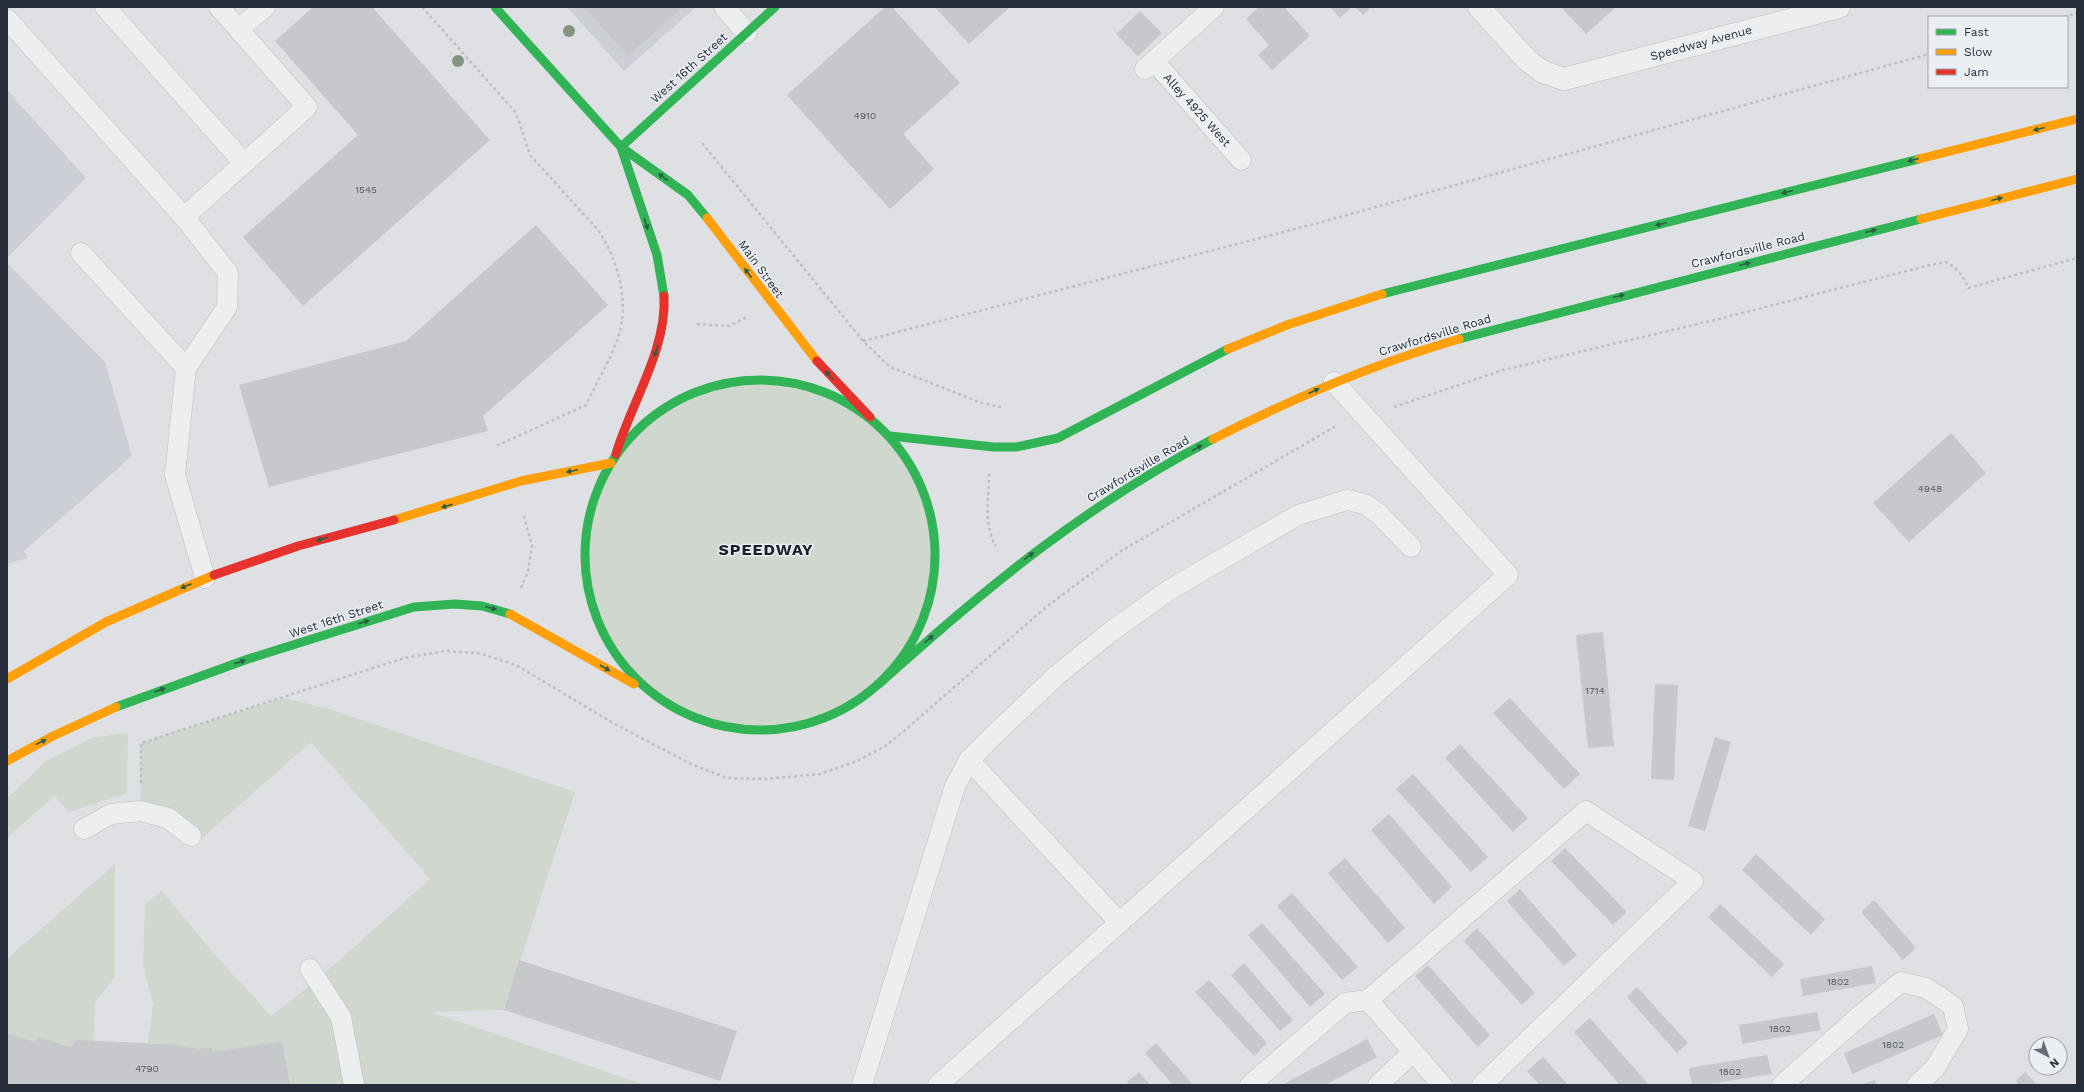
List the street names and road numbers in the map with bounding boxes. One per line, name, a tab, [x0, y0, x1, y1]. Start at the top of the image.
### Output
street label: Speedway Avenue	[1649, 23, 1754, 63]
street label: West 16th Street	[648, 30, 730, 106]
street label: Alley 4925 West	[1160, 70, 1234, 150]
street label: Crawfordsville Road	[1690, 229, 1806, 271]
street label: Main Street	[735, 237, 787, 301]
street label: Crawfordsville Road	[1377, 311, 1493, 359]
street label: Crawfordsville Road	[1084, 433, 1192, 505]
street label: West 16th Street	[287, 597, 385, 641]

